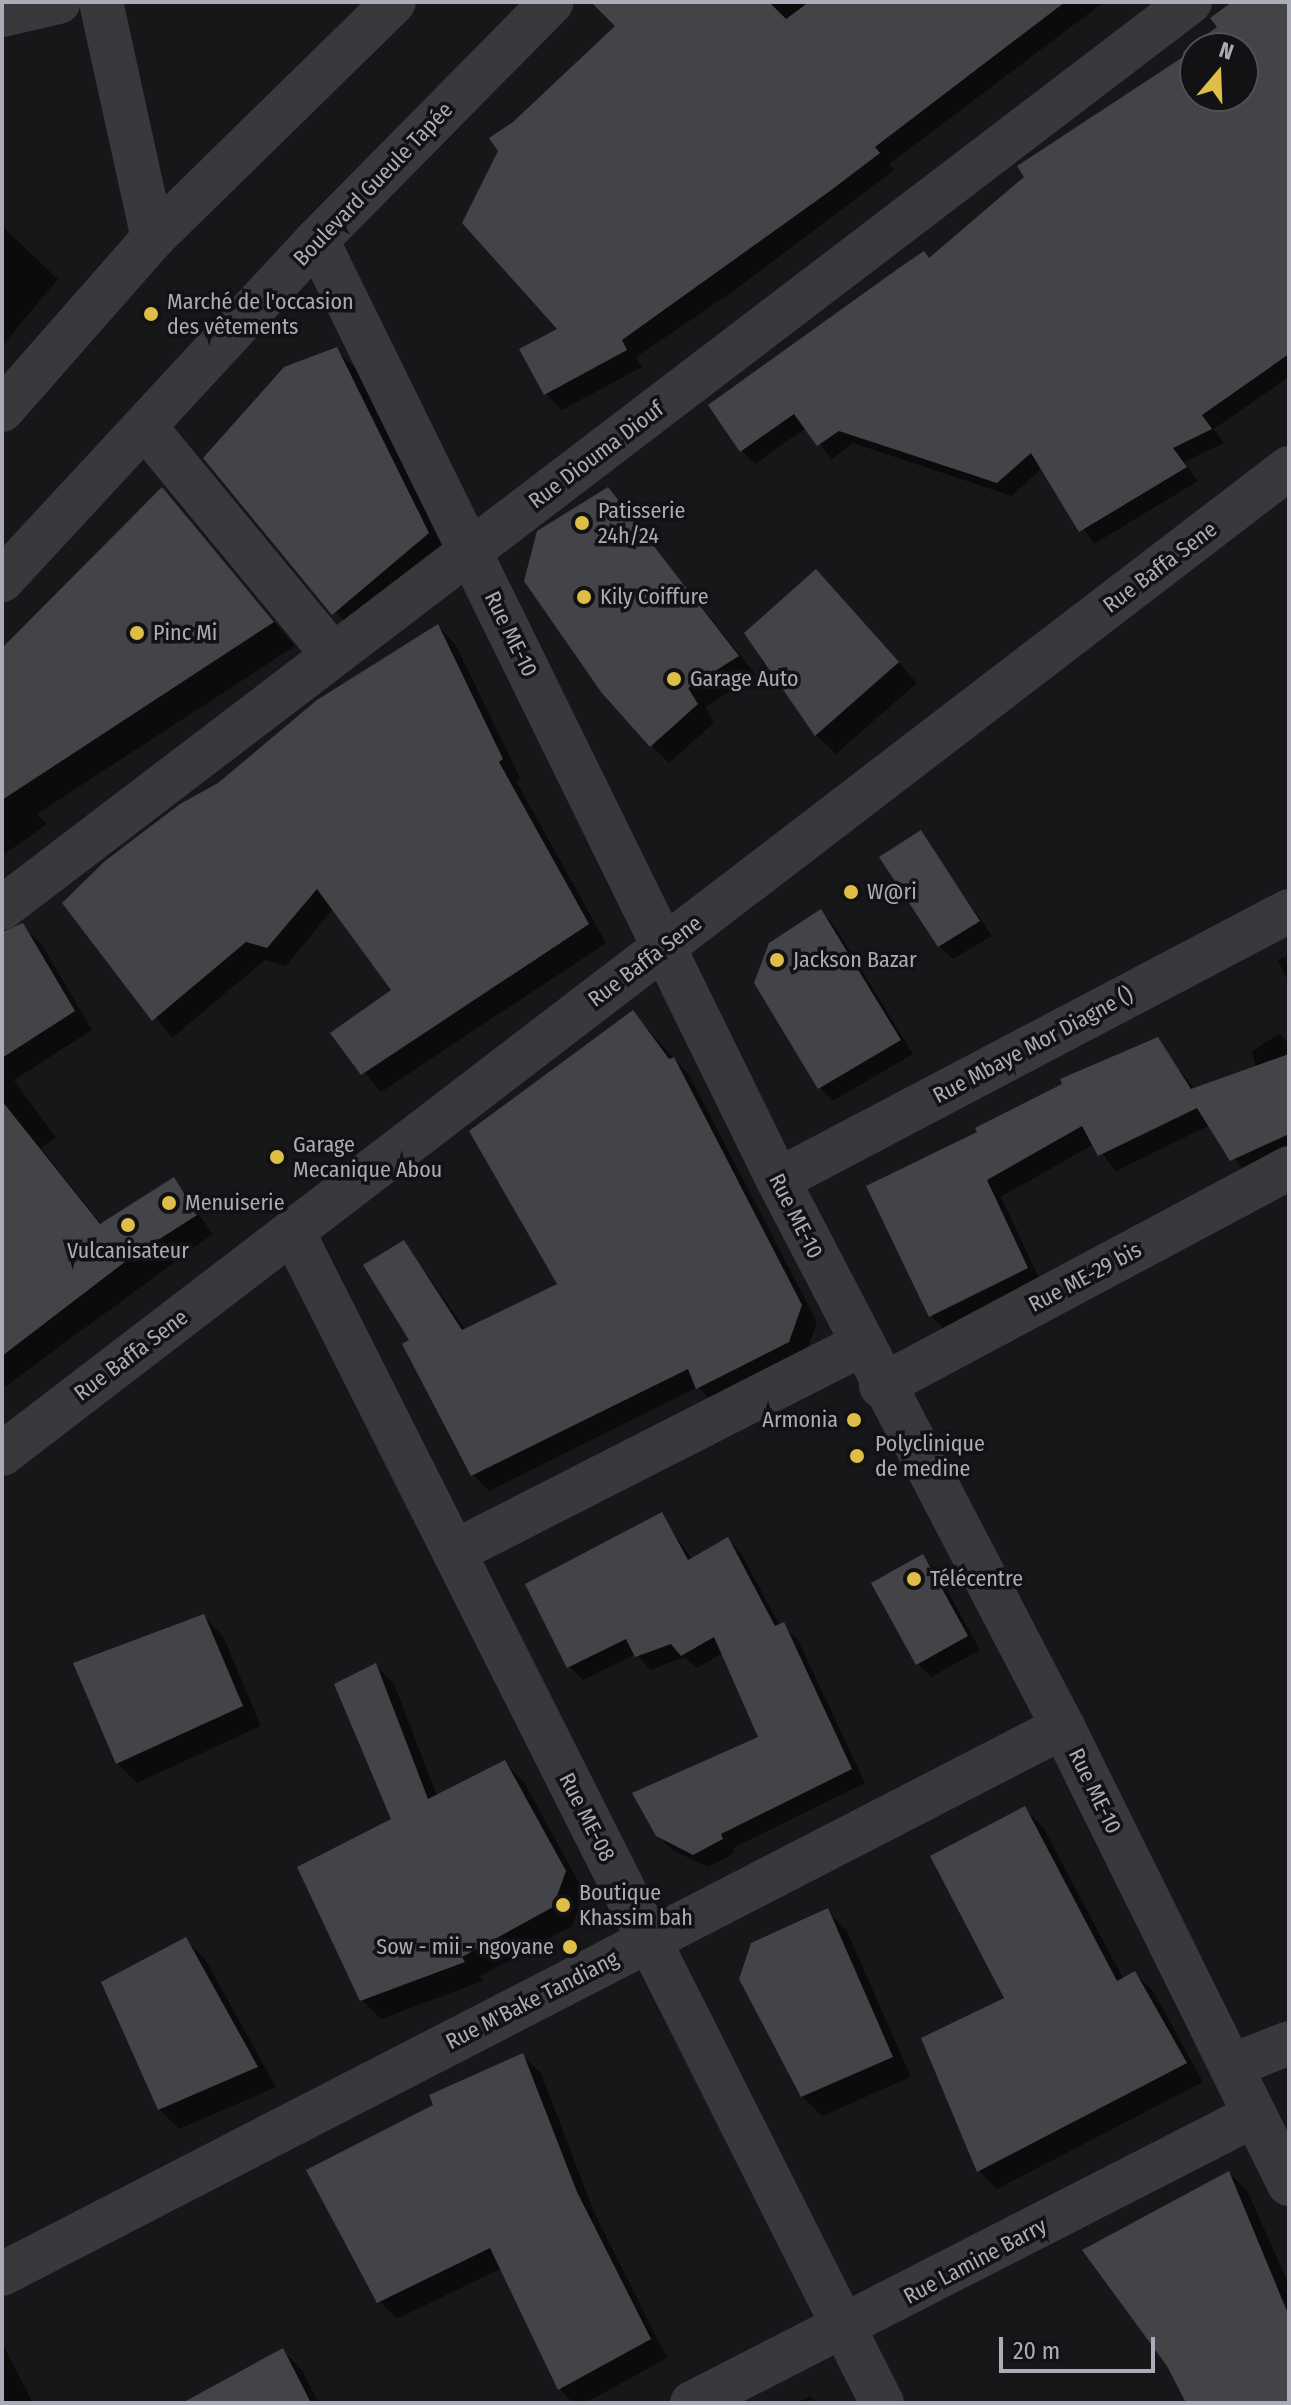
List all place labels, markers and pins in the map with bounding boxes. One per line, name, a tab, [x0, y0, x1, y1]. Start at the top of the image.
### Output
place label: Marché de l'occasion des vêtements	[167, 288, 354, 340]
marker: Marché de l'occasion des vêtements	[142, 305, 160, 323]
place label: Patisserie 24h/24	[598, 497, 685, 548]
marker: Patisserie 24h/24	[573, 514, 591, 532]
place label: Kily Coiffure	[600, 584, 709, 610]
marker: Kily Coiffure	[575, 588, 593, 606]
place label: Pinc Mi	[153, 620, 217, 646]
marker: Pinc Mi	[128, 624, 146, 642]
place label: Garage Auto	[690, 666, 798, 692]
marker: Garage Auto	[665, 670, 683, 688]
place label: W@ri	[867, 879, 917, 905]
marker: W@ri	[842, 883, 860, 901]
place label: Jackson Bazar	[793, 947, 917, 973]
marker: Jackson Bazar	[768, 951, 786, 969]
place label: Garage Mecanique Abou	[293, 1131, 442, 1182]
marker: Garage Mecanique Abou	[268, 1148, 286, 1166]
place label: Menuiserie	[185, 1190, 285, 1216]
marker: Menuiserie	[160, 1194, 178, 1212]
marker: Vulcanisateur	[119, 1216, 137, 1234]
place label: Vulcanisateur	[67, 1238, 189, 1264]
place label: Armonia	[762, 1407, 838, 1433]
marker: Armonia	[845, 1411, 863, 1429]
place label: Polyclinique de medine	[875, 1430, 985, 1482]
marker: Polyclinique de medine	[846, 1445, 868, 1467]
place label: Télécentre	[930, 1566, 1023, 1592]
marker: Télécentre	[905, 1570, 923, 1588]
place label: Boutique Khassim bah	[579, 1879, 693, 1930]
marker: Boutique Khassim bah	[554, 1896, 572, 1914]
place label: Sow - mii - ngoyane	[376, 1934, 554, 1960]
marker: Sow - mii - ngoyane	[561, 1938, 579, 1956]

